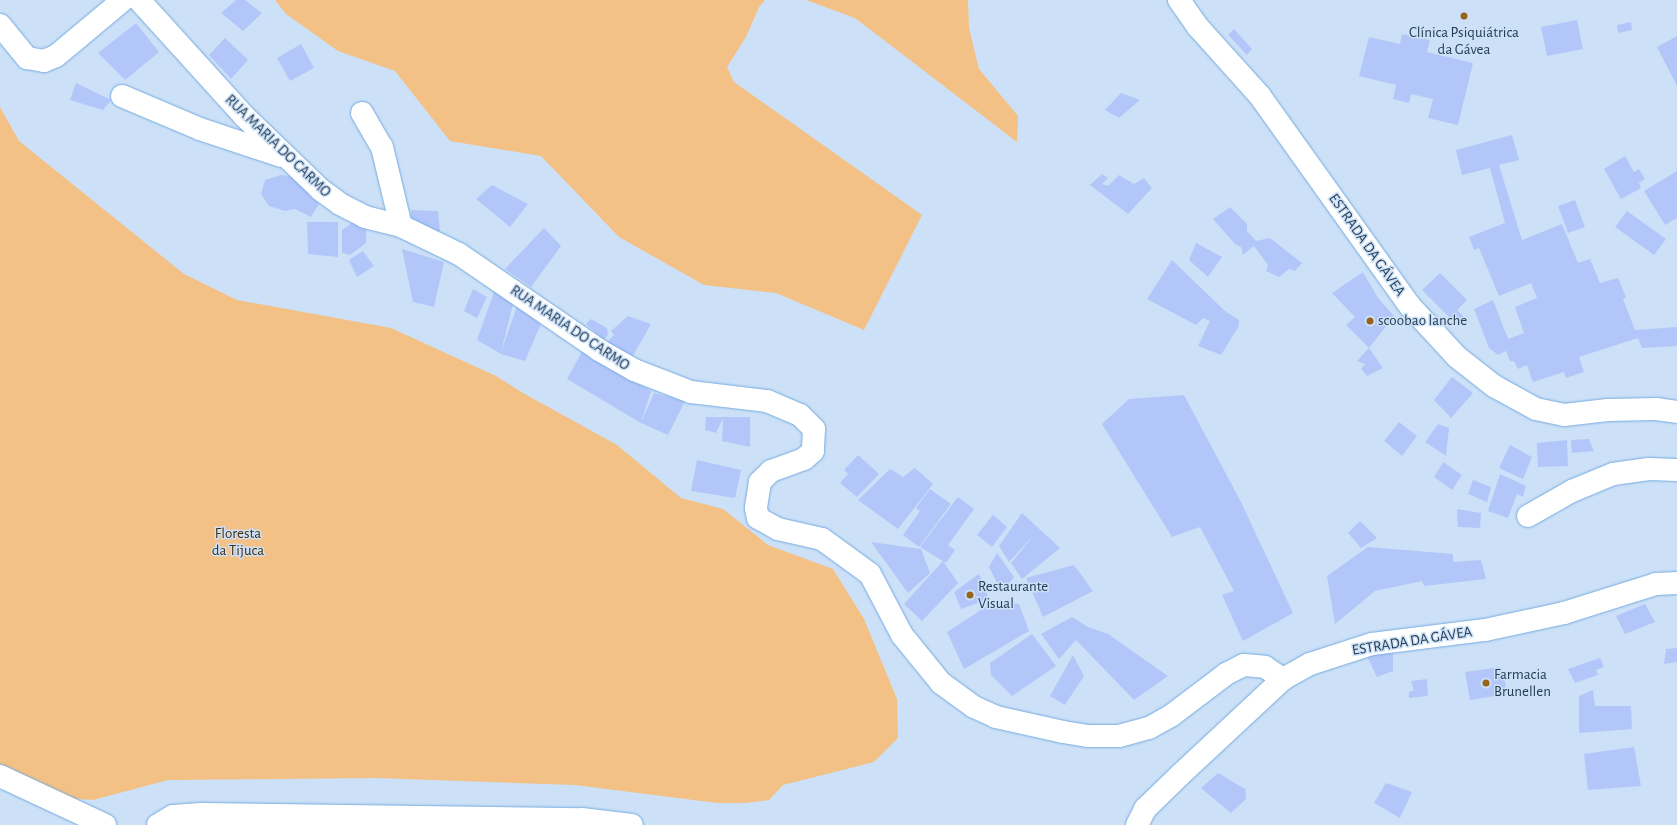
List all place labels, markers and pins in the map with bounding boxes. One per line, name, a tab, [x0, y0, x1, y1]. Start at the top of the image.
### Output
marker: Clínica Psiquiátrica da Gávea	[1458, 10, 1470, 22]
place label: Clínica Psiquiátrica da Gávea	[1409, 23, 1519, 58]
place label: scoobao lanche	[1378, 312, 1467, 330]
marker: scoobao lanche	[1365, 316, 1375, 326]
place label: Restaurante Visual	[978, 577, 1048, 612]
marker: Restaurante Visual	[965, 590, 975, 600]
place label: Farmacia Brunellen	[1494, 665, 1551, 700]
marker: Farmacia Brunellen	[1481, 678, 1491, 688]

